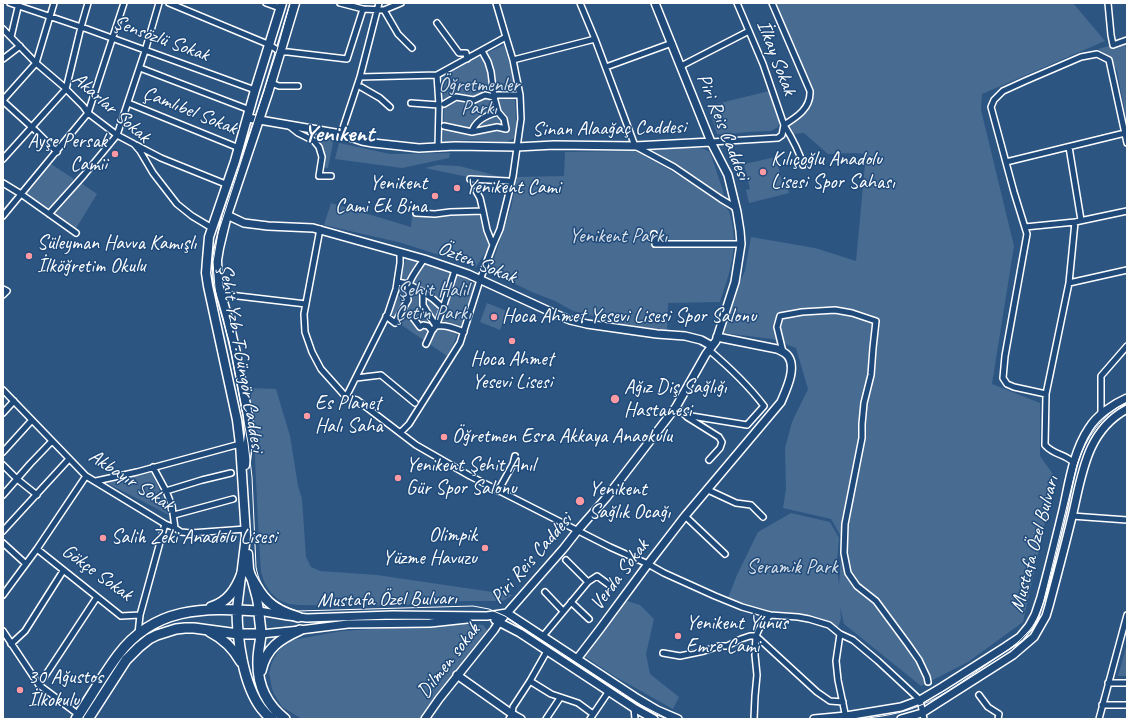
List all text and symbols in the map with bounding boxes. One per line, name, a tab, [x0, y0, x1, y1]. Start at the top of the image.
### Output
street label: Şensözlü Sokak	[110, 11, 212, 67]
street label: İlkay Sokak	[751, 17, 801, 99]
street label: Akarlar Sokak	[67, 67, 155, 149]
street label: Piri Reis Caddesi	[691, 70, 755, 184]
park label: Öğretmenler Parkı	[438, 74, 520, 121]
street label: Çamlıbel Sokak	[139, 81, 241, 141]
street label: Sinan Alaağaç Caddesi	[532, 116, 686, 142]
district label: Yenikent	[304, 121, 374, 149]
place label: Ayşe Persak Camii	[27, 130, 107, 177]
place label: Kılıçoğlu Anadolu Lisesi Spor Sahası	[771, 148, 895, 195]
marker: Ayşe Persak Camii	[110, 149, 120, 159]
marker: Kılıçoğlu Anadolu Lisesi Spor Sahası	[758, 167, 768, 177]
place label: Yenikent Cami Ek Bina	[335, 172, 427, 219]
place label: Yenikent Cami	[465, 176, 560, 200]
marker: Yenikent Cami	[452, 183, 462, 193]
marker: Yenikent Cami Ek Bina	[430, 191, 440, 201]
park label: Yenikent Parkı	[569, 225, 667, 249]
place label: Süleyman Havva Kamışlı İlköğretim Okulu	[37, 232, 196, 279]
street label: Özten Sokak	[434, 236, 520, 290]
marker: Süleyman Havva Kamışlı İlköğretim Okulu	[24, 251, 34, 261]
street label: Şehit Yzb. T.Güngör Caddesi	[213, 262, 269, 454]
park label: Şehit Halil Çetin Parkı	[395, 279, 471, 326]
place label: Hoca Ahmet Yesevi Lisesi Spor Salonu	[502, 305, 756, 329]
marker: Hoca Ahmet Yesevi Lisesi Spor Salonu	[489, 312, 499, 322]
marker: Hoca Ahmet Yesevi Lisesi	[507, 336, 517, 346]
place label: Hoca Ahmet Yesevi Lisesi	[471, 348, 553, 395]
place label: Ağız Diş Sağlığı Hastanesi	[624, 376, 727, 423]
place label: Es Planet Halı Saha	[315, 392, 383, 439]
marker: Ağız Diş Sağlığı Hastanesi	[609, 393, 621, 405]
marker: Es Planet Halı Saha	[302, 411, 312, 421]
place label: Öğretmen Esra Akkaya Anaokulu	[452, 425, 672, 449]
marker: Öğretmen Esra Akkaya Anaokulu	[439, 432, 449, 442]
street label: Akbayır Sokak	[84, 445, 178, 517]
place label: Yenikent Şehit Anıl Gür Spor Salonu	[406, 454, 535, 501]
marker: Yenikent Şehit Anıl Gür Spor Salonu	[393, 473, 403, 483]
street label: Mustafa Özel Bulvarı	[1005, 473, 1065, 615]
place label: Yenikent Sağlık Ocağı	[589, 478, 670, 525]
marker: Yenikent Sağlık Ocağı	[574, 495, 586, 507]
street label: Piri Reis Caddesi	[486, 509, 578, 609]
place label: Olimpik Yüzme Havuzu	[382, 524, 477, 571]
place label: Salih Zeki Anadolu Lisesi	[111, 526, 277, 550]
marker: Salih Zeki Anadolu Lisesi	[98, 533, 108, 543]
street label: Verda Sokak	[585, 535, 655, 615]
street label: Gökçe Sokak	[57, 539, 137, 607]
marker: Olimpik Yüzme Havuzu	[480, 543, 490, 553]
park label: Seramik Park	[747, 556, 837, 580]
street label: Mustafa Özel Bulvarı	[317, 587, 457, 613]
place label: Yenikent Yunus Emre Cami	[686, 612, 788, 659]
street label: Dilmen sokak	[412, 619, 486, 703]
marker: Yenikent Yunus Emre Cami	[673, 631, 683, 641]
place label: 30 Ağustos İlkokulu	[28, 666, 103, 713]
marker: 30 Ağustos İlkokulu	[15, 685, 25, 695]

